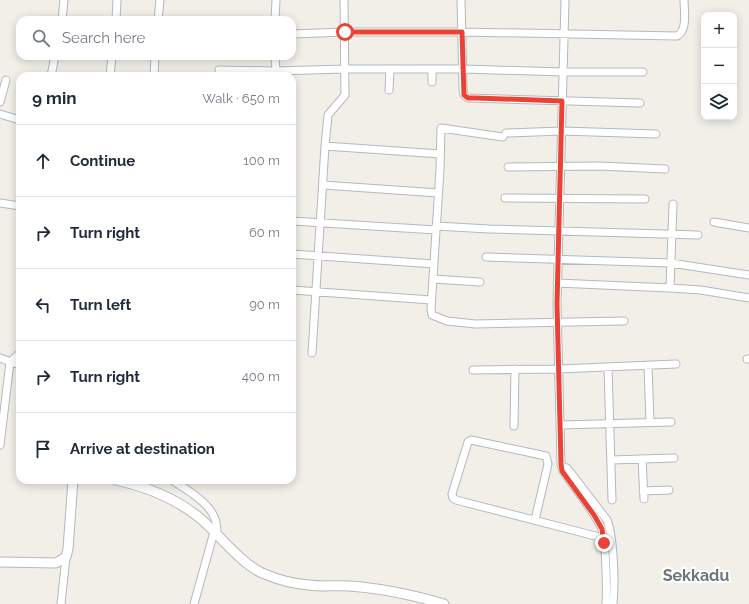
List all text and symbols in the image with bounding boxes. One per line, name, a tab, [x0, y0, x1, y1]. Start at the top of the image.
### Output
map controls	[701, 12, 737, 120]
button: +	[701, 12, 737, 48]
search box	[16, 16, 296, 60]
route start	[336, 23, 354, 41]
icon: search	[30, 27, 52, 49]
text: Search here	[62, 29, 145, 47]
button: −	[701, 48, 737, 84]
button: layers	[701, 84, 737, 120]
text: 9 min	[32, 88, 77, 108]
text: Walk · 650 m	[202, 91, 280, 106]
icon: ahead	[32, 150, 54, 172]
text: Continue	[70, 152, 135, 170]
text: 100 m	[243, 153, 280, 168]
icon: right	[32, 222, 54, 244]
text: Turn right	[70, 224, 140, 242]
text: 60 m	[249, 225, 280, 240]
icon: left	[32, 294, 54, 316]
text: Turn left	[70, 296, 131, 314]
text: 90 m	[249, 297, 280, 312]
icon: right	[32, 366, 54, 388]
text: Turn right	[70, 368, 140, 386]
text: 400 m	[242, 369, 280, 384]
icon: arrive	[32, 438, 54, 460]
text: Arrive at destination	[70, 440, 215, 458]
route end	[595, 534, 613, 552]
district label: Sekkadu	[663, 566, 729, 585]

